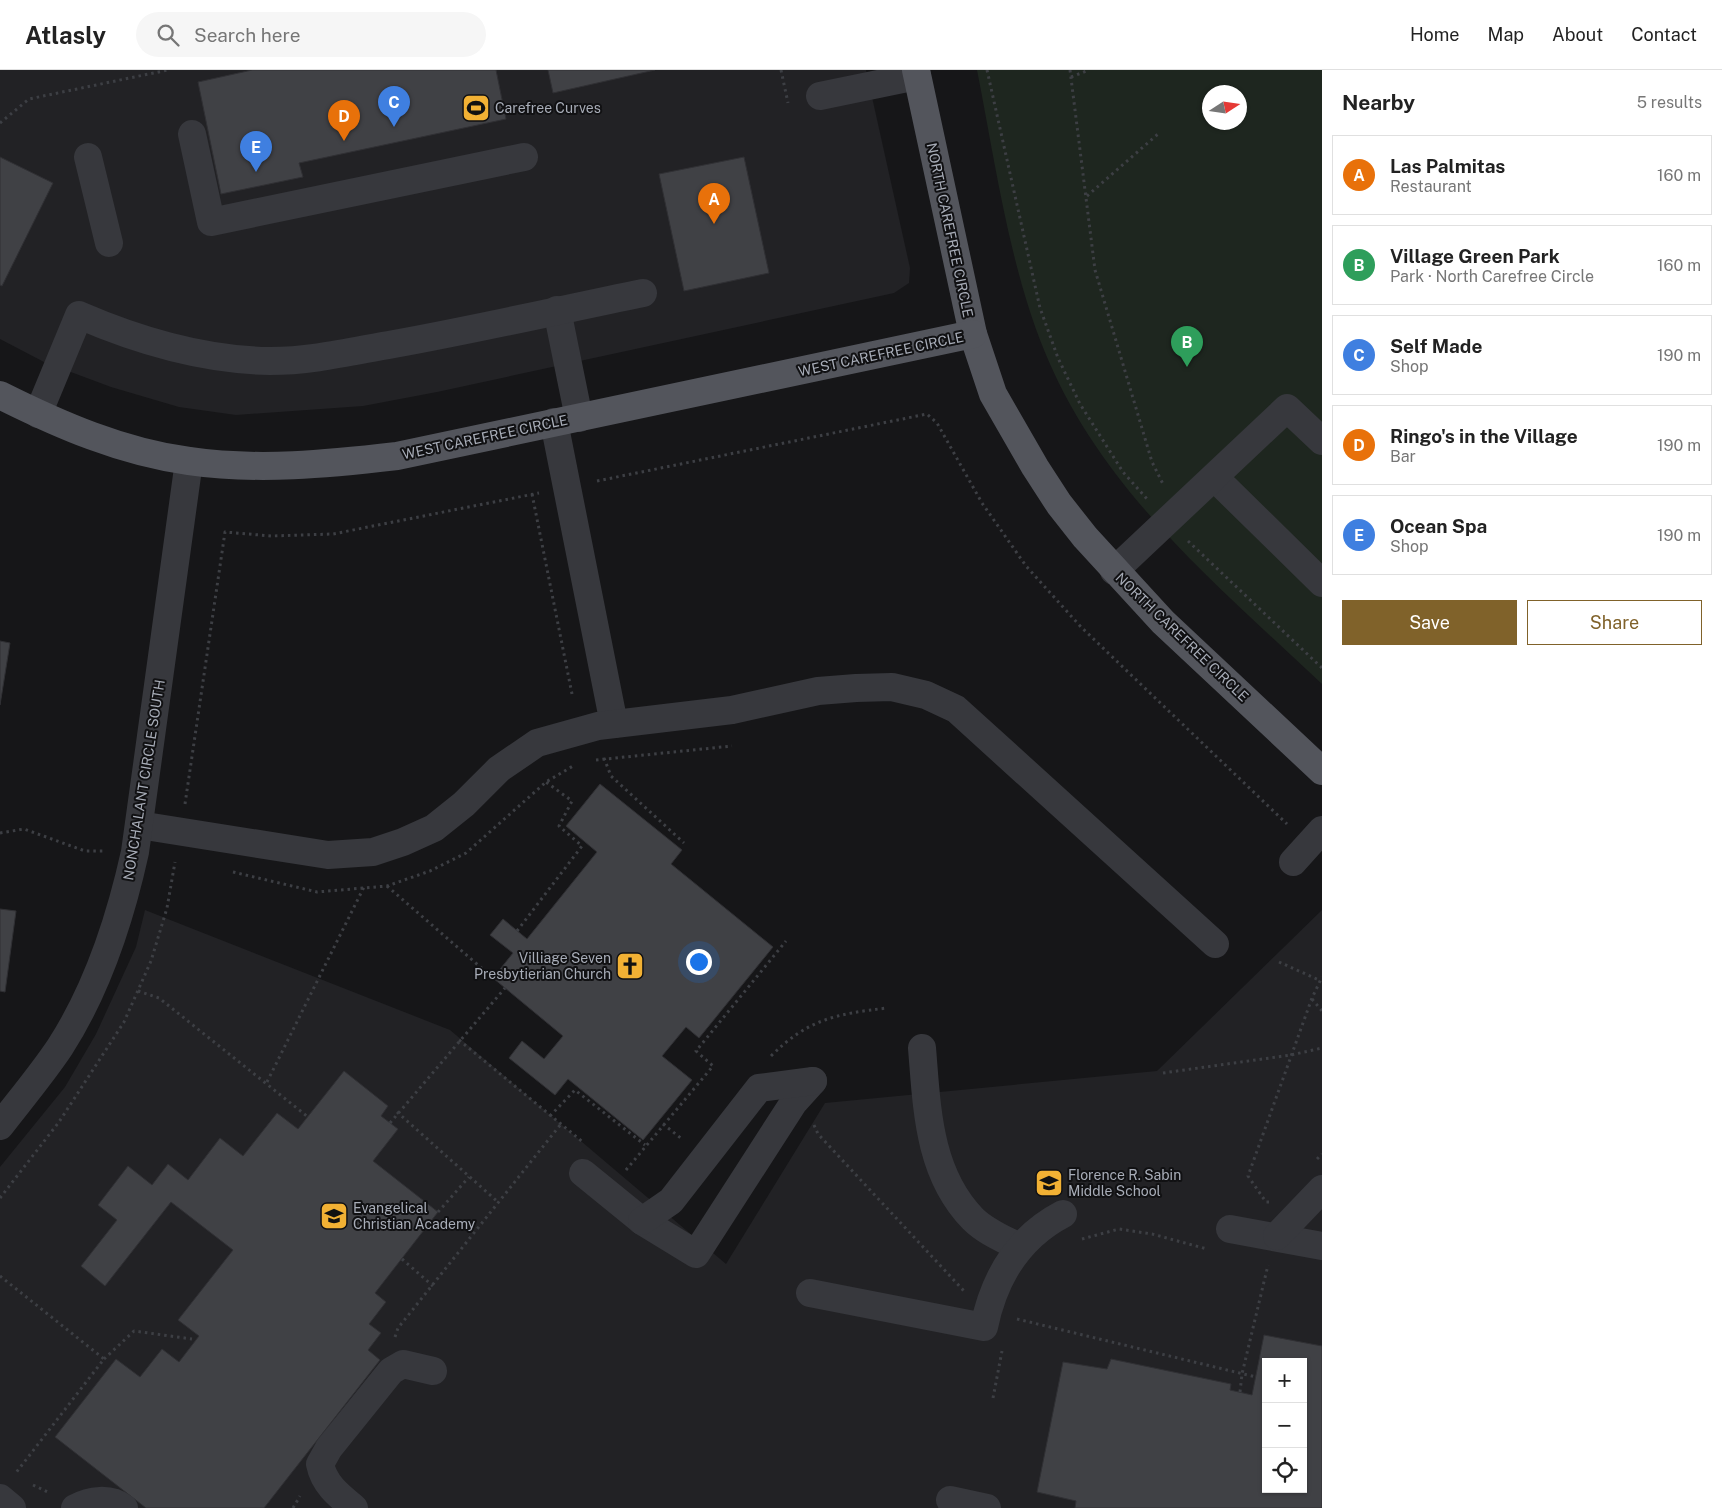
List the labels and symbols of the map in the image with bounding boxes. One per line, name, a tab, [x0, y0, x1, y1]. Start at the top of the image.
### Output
north arrow	[1202, 85, 1247, 130]
pin: C	[378, 86, 410, 127]
sports icon: Carefree Curves	[461, 93, 491, 123]
pin: D	[328, 100, 360, 141]
place label: Carefree Curves	[495, 100, 601, 116]
pin: E	[240, 131, 272, 172]
street label: NORTH CAREFREE CIRCLE	[924, 141, 976, 319]
pin: A	[698, 183, 730, 224]
pin: B	[1171, 326, 1203, 367]
street label: WEST CAREFREE CIRCLE	[797, 329, 965, 379]
street label: WEST CAREFREE CIRCLE	[401, 412, 569, 462]
street label: NORTH CAREFREE CIRCLE	[1112, 569, 1252, 705]
street label: NONCHALANT CIRCLE SOUTH	[120, 678, 168, 882]
your location	[686, 949, 712, 975]
place label: Villiage Seven Presbytierian Church	[474, 950, 611, 982]
church icon: Villiage Seven Presbytierian Church	[615, 951, 645, 981]
place label: Florence R. Sabin Middle School	[1068, 1167, 1181, 1199]
school or university icon: Florence R. Sabin Middle School	[1034, 1168, 1064, 1198]
place label: Evangelical Christian Academy	[353, 1200, 476, 1232]
school or university icon: Evangelical Christian Academy	[319, 1201, 349, 1231]

